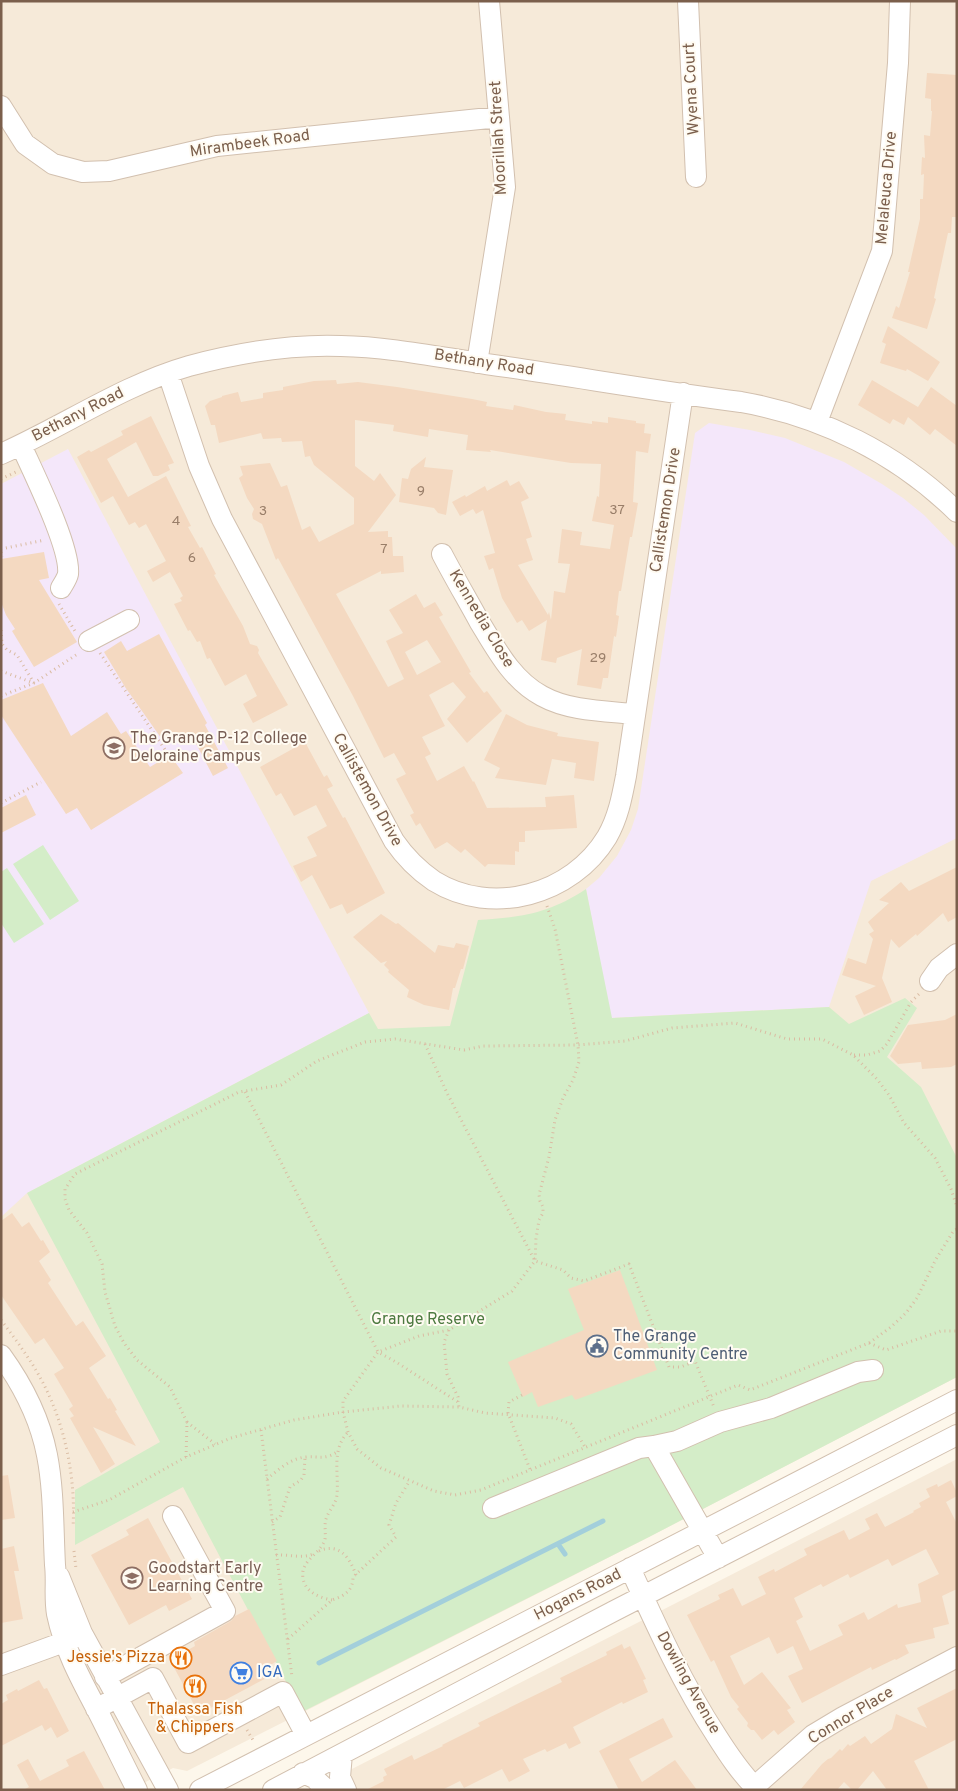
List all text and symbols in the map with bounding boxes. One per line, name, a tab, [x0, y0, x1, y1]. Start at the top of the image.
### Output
street label: Wyena Court	[680, 42, 704, 136]
street label: Moorillah Street	[486, 80, 512, 196]
street label: Mirambeek Road	[189, 126, 311, 162]
street label: Melaleuca Drive	[872, 130, 902, 246]
street label: Bethany Road	[433, 345, 535, 381]
street label: Bethany Road	[29, 383, 127, 447]
street label: Callistemon Drive	[646, 446, 686, 574]
house number: 9	[417, 483, 425, 500]
house number: 37	[609, 502, 625, 519]
house number: 3	[259, 503, 267, 520]
house number: 4	[172, 513, 180, 530]
house number: 7	[380, 541, 388, 558]
house number: 6	[188, 550, 196, 567]
street label: Kennedia Close	[444, 566, 518, 672]
house number: 29	[590, 650, 606, 667]
place label: The Grange P-12 College Deloraine Campus	[130, 729, 307, 767]
street label: Callistemon Drive	[328, 730, 406, 850]
school or university icon: The Grange P-12 College Deloraine Campus	[102, 736, 126, 760]
park label: Grange Reserve	[371, 1310, 485, 1330]
place label: The Grange Community Centre	[613, 1327, 748, 1365]
public building icon: The Grange Community Centre	[585, 1334, 609, 1358]
place label: Goodstart Early Learning Centre	[148, 1559, 263, 1597]
street label: Hogans Road	[531, 1564, 625, 1626]
school or university icon: Goodstart Early Learning Centre	[120, 1566, 144, 1590]
street label: Dowling Avenue	[652, 1628, 724, 1738]
restaurant icon: Jessie's Pizza	[169, 1646, 193, 1670]
place label: Jessie's Pizza	[67, 1648, 165, 1668]
supermarket icon: IGA	[229, 1661, 253, 1685]
place label: IGA	[257, 1663, 283, 1683]
restaurant icon: Thalassa Fish & Chippers	[183, 1674, 207, 1698]
street label: Connor Place	[805, 1683, 897, 1749]
place label: Thalassa Fish & Chippers	[147, 1700, 243, 1738]

